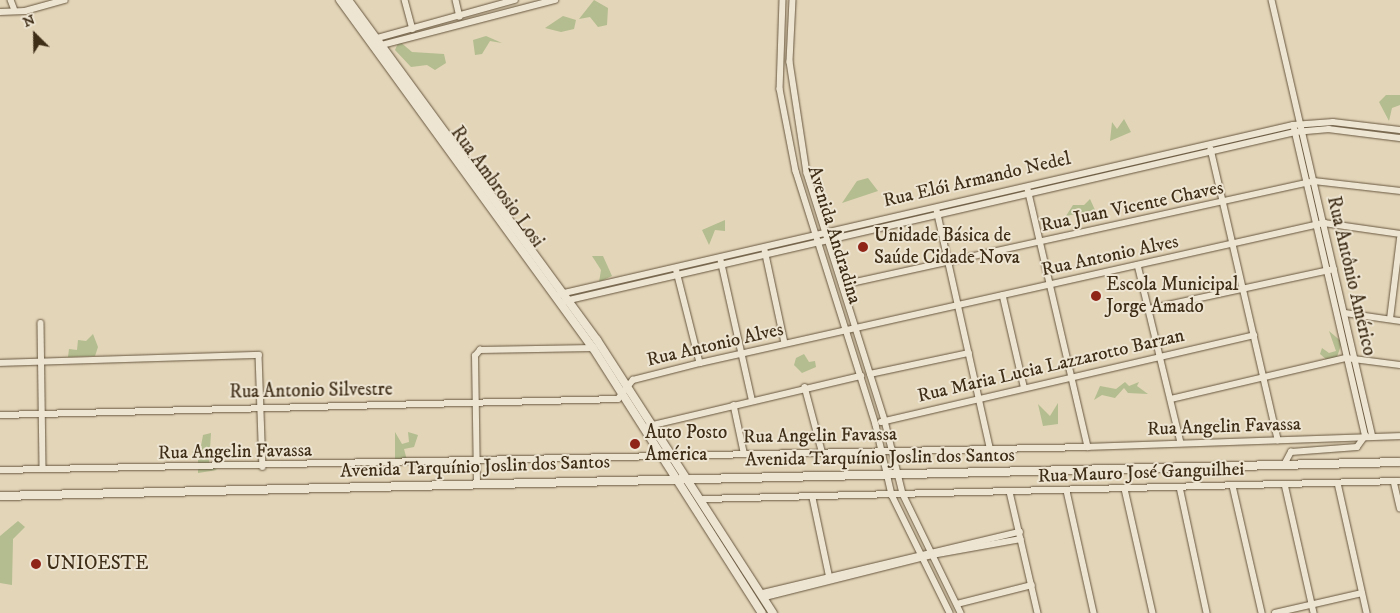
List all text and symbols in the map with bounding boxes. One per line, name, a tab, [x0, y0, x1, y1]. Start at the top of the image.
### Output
north arrow	[10, 10, 60, 60]
text: N	[20, 11, 38, 32]
street label: Rua Ambrosio Losi	[445, 122, 549, 252]
street label: Rua Elói Armando Nedel	[881, 147, 1073, 213]
street label: Avenida Andradina	[802, 163, 866, 307]
street label: Rua Juan Vicente Chaves	[1039, 176, 1225, 238]
street label: Rua Antônio Américo	[1322, 194, 1380, 358]
place label: Unidade Básica de Saúde Cidade Nova	[874, 225, 1020, 269]
street label: Rua Antonio Alves	[1039, 230, 1181, 282]
marker: Unidade Básica de Saúde Cidade Nova	[856, 240, 870, 254]
place label: Escola Municipal Jorge Amado	[1106, 274, 1238, 318]
marker: Escola Municipal Jorge Amado	[1090, 290, 1102, 302]
street label: Rua Antonio Alves	[644, 318, 786, 372]
street label: Rua Maria Lucia Lazzarotto Barzan	[915, 324, 1187, 408]
street label: Rua Antonio Silvestre	[229, 378, 393, 404]
street label: Rua Angelin Favassa	[1147, 413, 1301, 441]
place label: Auto Posto América	[645, 422, 727, 466]
street label: Rua Angelin Favassa	[743, 423, 897, 449]
marker: Auto Posto América	[629, 438, 641, 450]
street label: Rua Angelin Favassa	[158, 439, 312, 465]
street label: Avenida Tarquínio Joslin dos Santos	[745, 444, 1015, 472]
street label: Avenida Tarquínio Joslin dos Santos	[340, 451, 610, 483]
street label: Rua Mauro José Ganguilhei	[1037, 458, 1245, 488]
place label: UNIOESTE	[46, 553, 148, 575]
marker: UNIOESTE	[30, 558, 42, 570]

